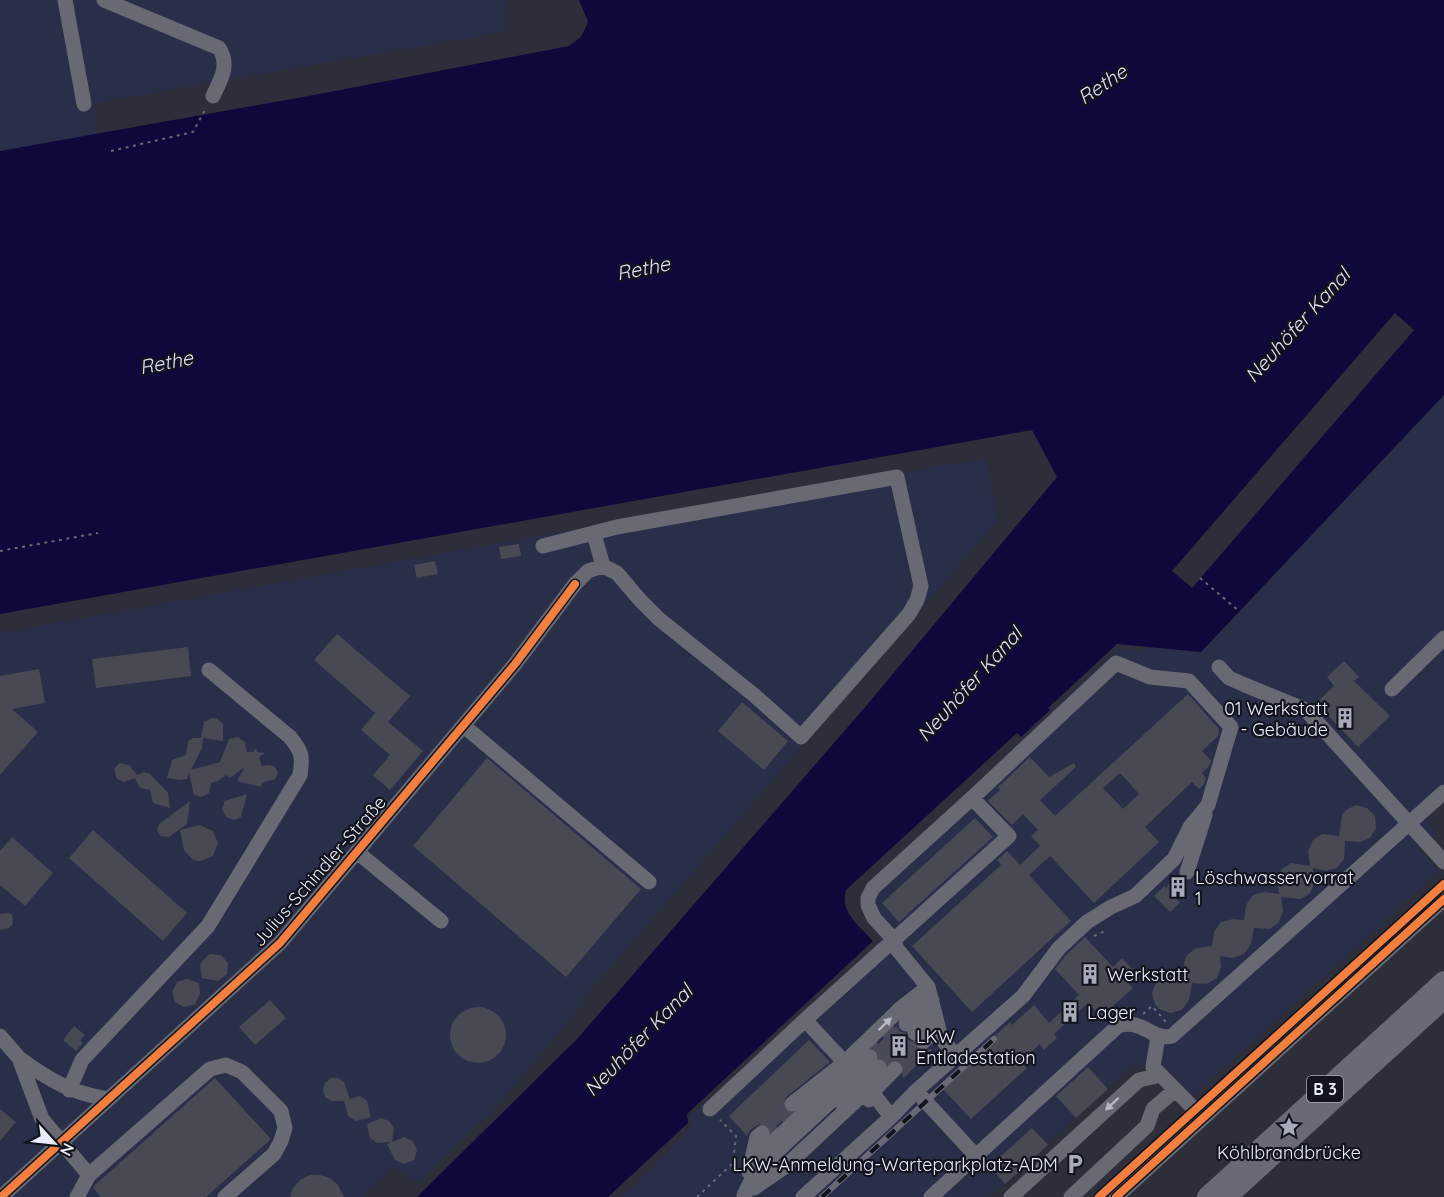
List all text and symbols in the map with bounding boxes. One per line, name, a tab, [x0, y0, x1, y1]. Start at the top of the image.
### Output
water label: Rethe	[1073, 58, 1132, 109]
water label: Rethe	[614, 250, 673, 285]
water label: Neuhöfer Kanal	[1239, 261, 1357, 387]
water label: Rethe	[137, 344, 196, 379]
water label: Neuhöfer Kanal	[911, 620, 1029, 746]
place label: 01 Werkstatt - Gebäude	[1224, 697, 1328, 741]
building icon: 01 Werkstatt - Gebäude	[1333, 706, 1357, 730]
street label: Julius-Schindler-Straße	[247, 791, 391, 951]
place label: Löschwasservorrat 1	[1195, 866, 1354, 910]
building icon: Löschwasservorrat 1	[1166, 875, 1190, 899]
building icon: Werkstatt	[1078, 962, 1102, 986]
place label: Werkstatt	[1107, 963, 1188, 986]
water label: Neuhöfer Kanal	[578, 977, 699, 1101]
building icon: Lager	[1058, 1000, 1082, 1024]
place label: Lager	[1087, 1001, 1136, 1024]
one-way arrow	[877, 1017, 891, 1031]
place label: LKW Entladestation	[916, 1025, 1036, 1069]
building icon: LKW Entladestation	[887, 1034, 911, 1058]
road number: B 3	[1307, 1076, 1343, 1102]
one-way arrow	[1105, 1097, 1120, 1110]
north arrow	[24, 1113, 84, 1173]
place icon: Köhlbrandbrücke	[1277, 1115, 1301, 1139]
text: N	[56, 1140, 79, 1160]
place label: Köhlbrandbrücke	[1217, 1141, 1361, 1164]
parking icon: LKW-Anmeldung-Warteparkplatz-ADM	[1063, 1152, 1087, 1176]
place label: LKW-Anmeldung-Warteparkplatz-ADM	[732, 1153, 1058, 1176]

